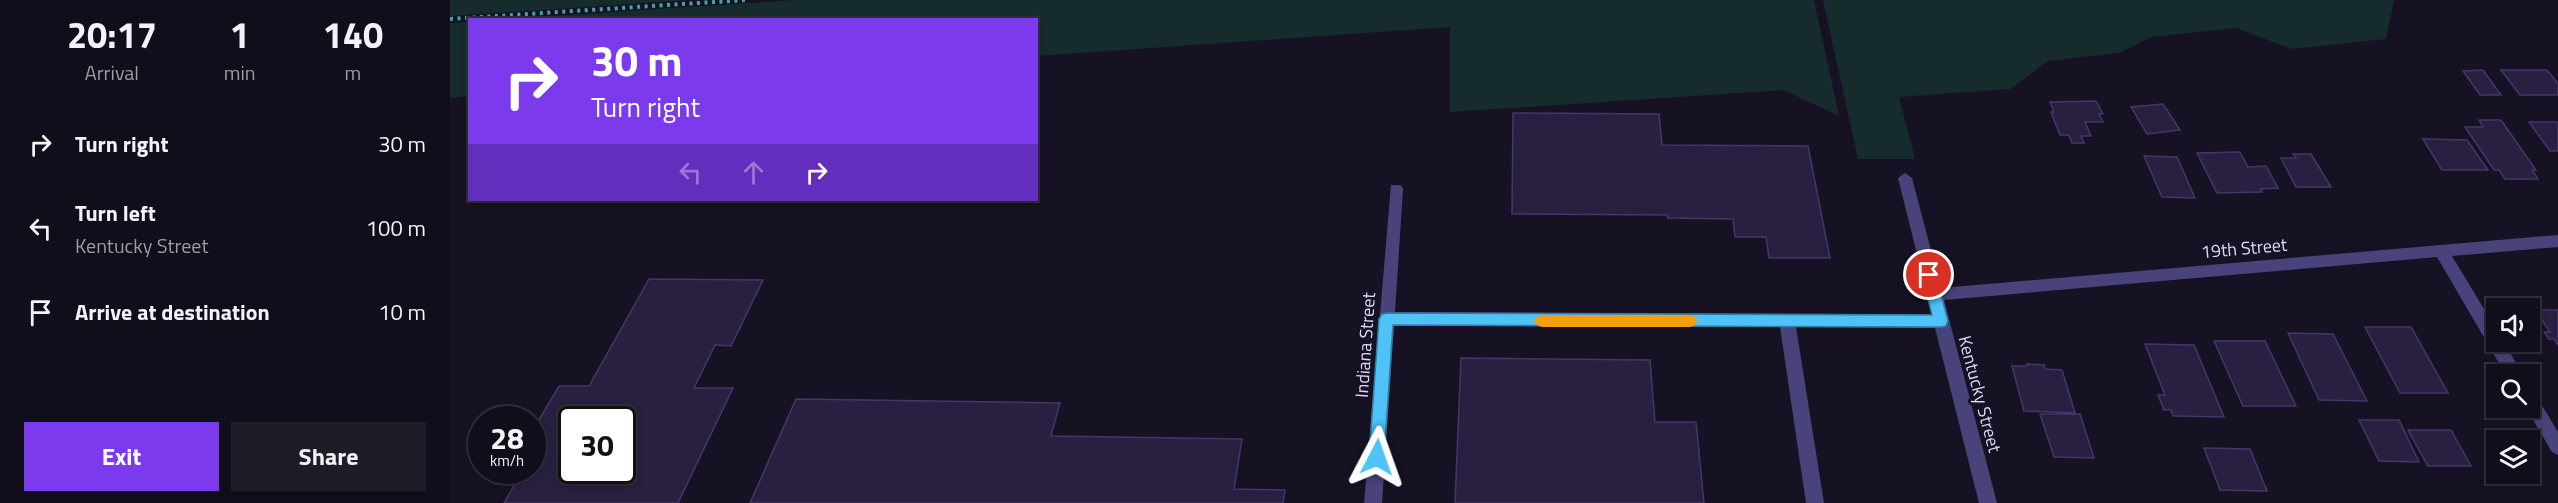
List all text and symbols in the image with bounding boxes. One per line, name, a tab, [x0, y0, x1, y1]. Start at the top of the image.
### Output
text: 20:17	[67, 7, 157, 62]
text: 1	[230, 7, 250, 62]
text: 140	[323, 7, 383, 62]
text: 30 m	[591, 28, 683, 92]
icon: right	[492, 42, 570, 120]
text: Arrival	[85, 57, 139, 88]
text: min	[224, 57, 256, 88]
text: m	[344, 57, 361, 88]
text: Turn right	[591, 86, 700, 127]
text: Turn right	[75, 127, 169, 161]
text: 30 m	[378, 127, 426, 161]
icon: right	[24, 128, 57, 161]
icon: left	[674, 156, 707, 189]
icon: ahead	[737, 156, 770, 189]
icon: right	[800, 156, 833, 189]
text: Turn left	[75, 196, 156, 230]
text: 100 m	[366, 211, 426, 245]
icon: left	[24, 212, 57, 245]
text: Kentucky Street	[75, 230, 208, 261]
street label: 19th Street	[2200, 231, 2289, 265]
pin	[1903, 249, 1954, 300]
icon: arrive	[1912, 258, 1945, 291]
street label: Indiana Street	[1348, 291, 1382, 399]
text: Arrive at destination	[75, 295, 270, 329]
text: 10 m	[378, 295, 426, 329]
icon: arrive	[24, 296, 57, 329]
map controls	[2486, 298, 2540, 484]
button: sound	[2486, 298, 2540, 352]
street label: Kentucky Street	[1951, 333, 2009, 456]
button: search	[2486, 364, 2540, 418]
speed limit sign: 30	[558, 406, 636, 484]
text: 28	[490, 415, 524, 461]
button: Exit	[24, 422, 219, 491]
button: Share	[231, 422, 426, 491]
position arrow	[1345, 425, 1409, 489]
button: layers	[2486, 430, 2540, 484]
text: km/h	[490, 449, 524, 472]

